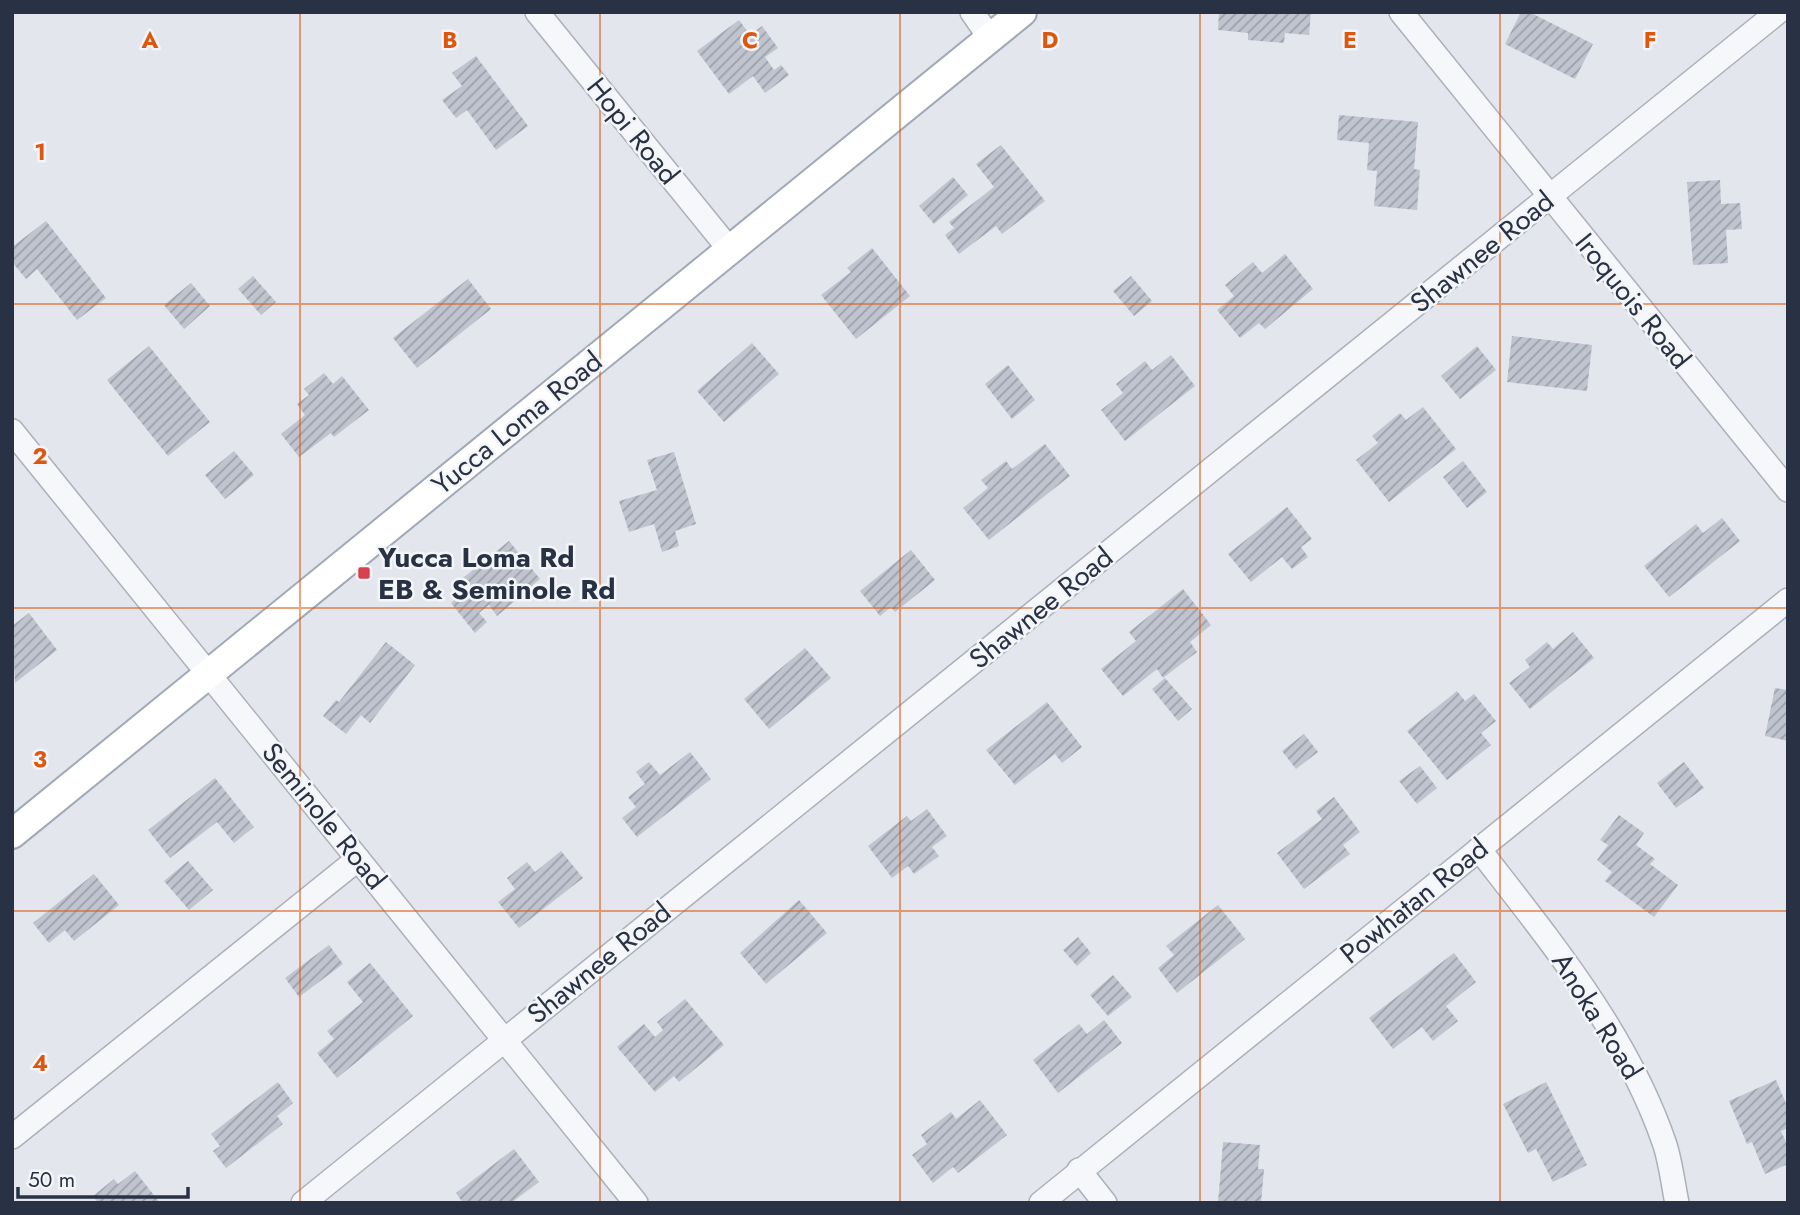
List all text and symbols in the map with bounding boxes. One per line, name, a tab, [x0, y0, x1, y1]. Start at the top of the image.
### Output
text: A	[141, 23, 159, 57]
text: B	[442, 23, 458, 57]
text: C	[742, 23, 758, 57]
text: D	[1042, 23, 1059, 57]
text: E	[1343, 23, 1357, 57]
text: F	[1644, 23, 1656, 57]
street label: Hopi Road	[577, 69, 689, 193]
text: 1	[34, 135, 46, 169]
street label: Shawnee Road	[1401, 181, 1563, 323]
street label: Iroquois Road	[1565, 224, 1701, 378]
street label: Yucca Loma Road	[423, 341, 611, 505]
text: 2	[32, 439, 48, 473]
place label: Yucca Loma Rd EB & Seminole Rd	[377, 537, 616, 610]
street label: Shawnee Road	[960, 537, 1122, 679]
marker: Yucca Loma Rd EB & Seminole Rd	[356, 565, 372, 581]
street label: Seminole Road	[252, 734, 396, 898]
text: 3	[33, 742, 47, 776]
street label: Powhatan Road	[1331, 828, 1497, 974]
street label: Shawnee Road	[518, 892, 680, 1034]
street label: Anoka Road	[1542, 944, 1652, 1088]
text: 4	[32, 1046, 48, 1080]
scale bar	[18, 1156, 187, 1200]
text: 50 m	[28, 1165, 75, 1195]

